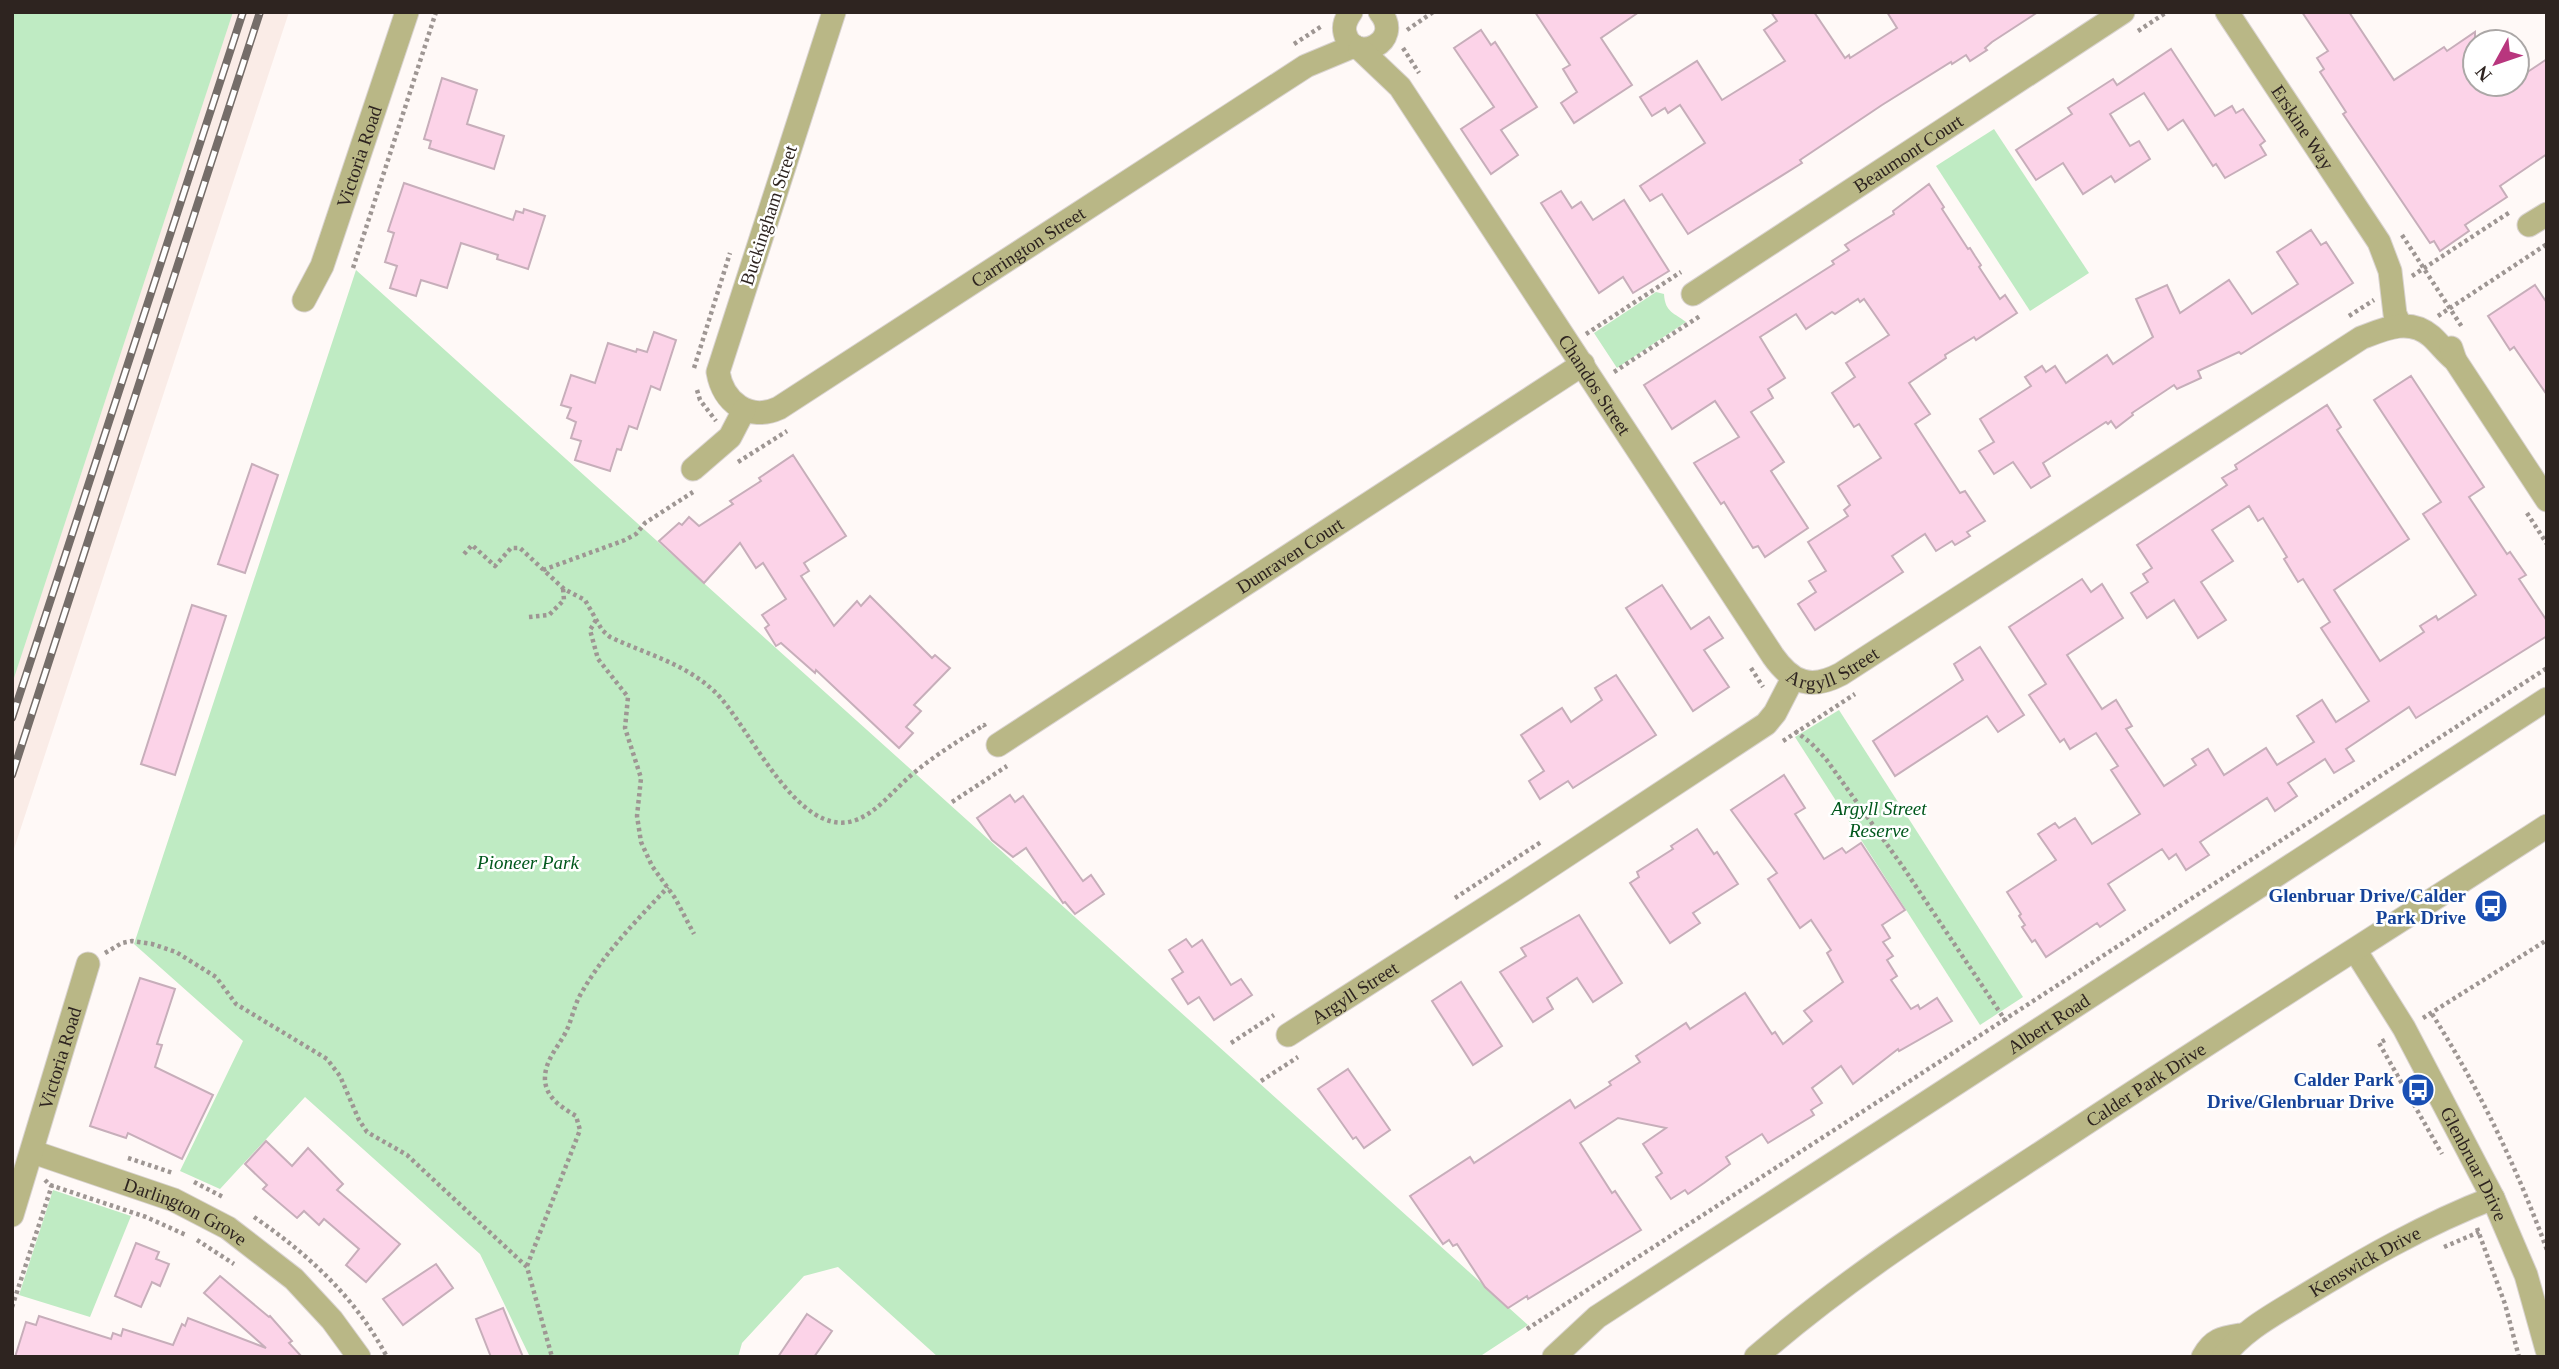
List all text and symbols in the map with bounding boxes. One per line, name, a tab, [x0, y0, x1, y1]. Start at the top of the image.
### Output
north arrow	[2461, 28, 2531, 98]
text: N	[2471, 61, 2496, 86]
street label: Erskine Way	[2267, 81, 2338, 174]
street label: Victoria Road	[332, 103, 386, 210]
street label: Beaumont Court	[1850, 110, 1967, 197]
street label: Buckingham Street	[736, 142, 801, 288]
street label: Carrington Street	[967, 202, 1089, 292]
street label: Chandos Street	[1554, 331, 1636, 440]
street label: Dunraven Court	[1233, 513, 1348, 598]
street label: Argyll Street	[1783, 642, 1883, 694]
park label: Argyll Street Reserve	[1829, 798, 1927, 841]
park label: Pioneer Park	[476, 852, 579, 873]
place label: Glenbruar Drive/Calder Park Drive	[2268, 885, 2467, 928]
bus stop icon: Glenbruar Drive/Calder Park Drive	[2472, 887, 2510, 925]
street label: Argyll Street	[1308, 957, 1402, 1028]
street label: Albert Road	[2004, 989, 2094, 1058]
street label: Victoria Road	[35, 1004, 86, 1112]
street label: Calder Park Drive	[2082, 1038, 2210, 1131]
place label: Calder Park Drive/Glenbruar Drive	[2207, 1069, 2394, 1112]
bus stop icon: Calder Park Drive/Glenbruar Drive	[2399, 1071, 2437, 1109]
street label: Glenbruar Drive	[2436, 1103, 2511, 1224]
street label: Darlington Grove	[121, 1174, 251, 1250]
street label: Kenswick Drive	[2306, 1222, 2424, 1301]

